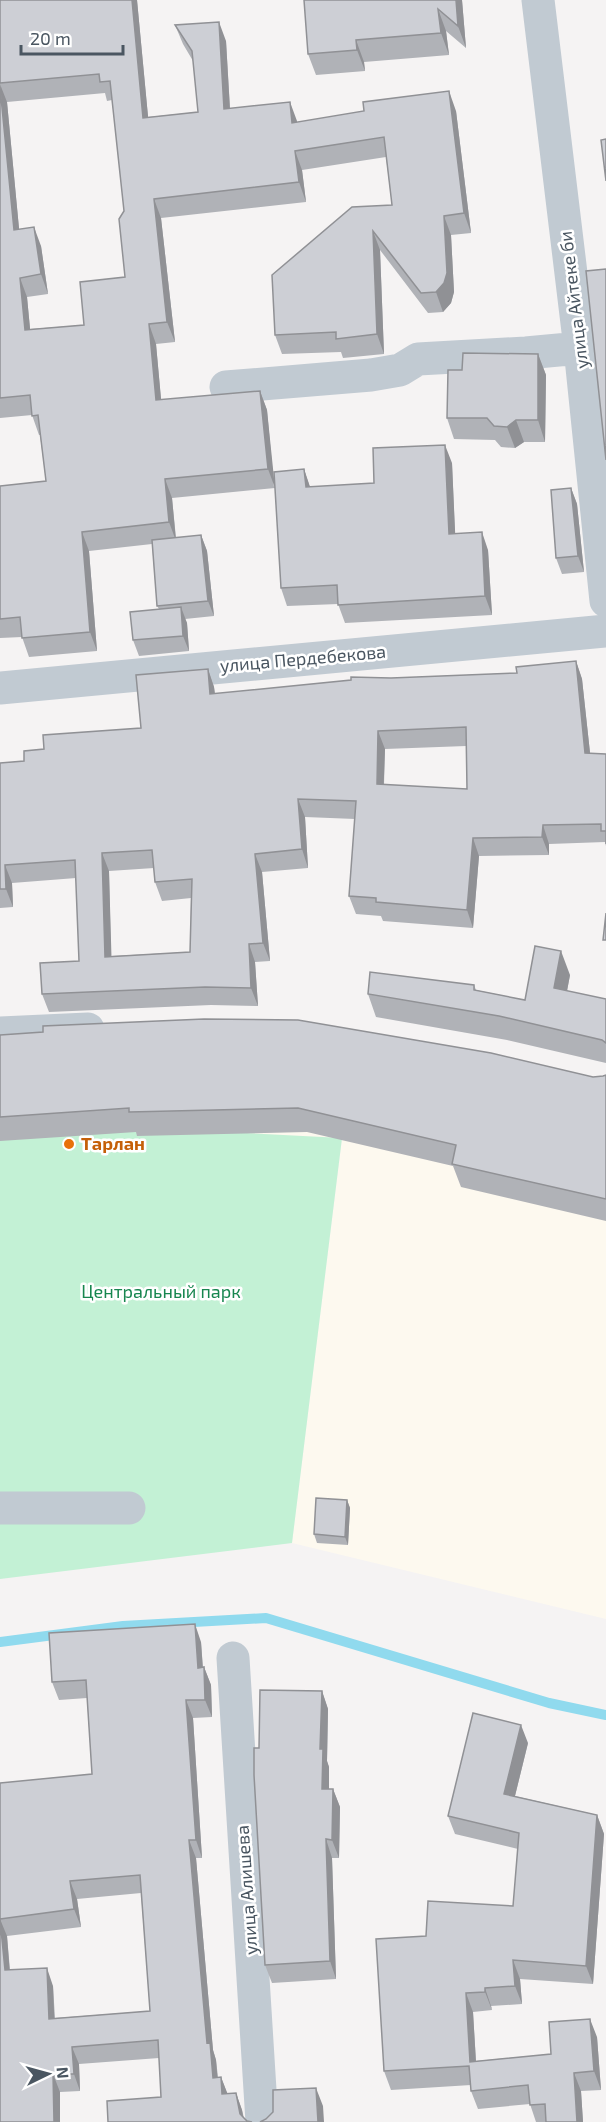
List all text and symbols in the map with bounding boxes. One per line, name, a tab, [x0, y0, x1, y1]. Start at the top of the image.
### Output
scale bar	[21, 18, 123, 56]
text: 20 m	[30, 27, 71, 49]
street label: улица Айтеке би	[554, 230, 592, 370]
street label: улица Пердебекова	[219, 640, 387, 676]
place label: Тарлан	[81, 1132, 145, 1154]
marker: Тарлан	[62, 1137, 76, 1151]
park label: Центральный парк	[81, 1280, 241, 1302]
street label: улица Алишева	[230, 1824, 262, 1956]
north arrow	[18, 2044, 78, 2104]
text: N	[53, 2066, 73, 2079]

